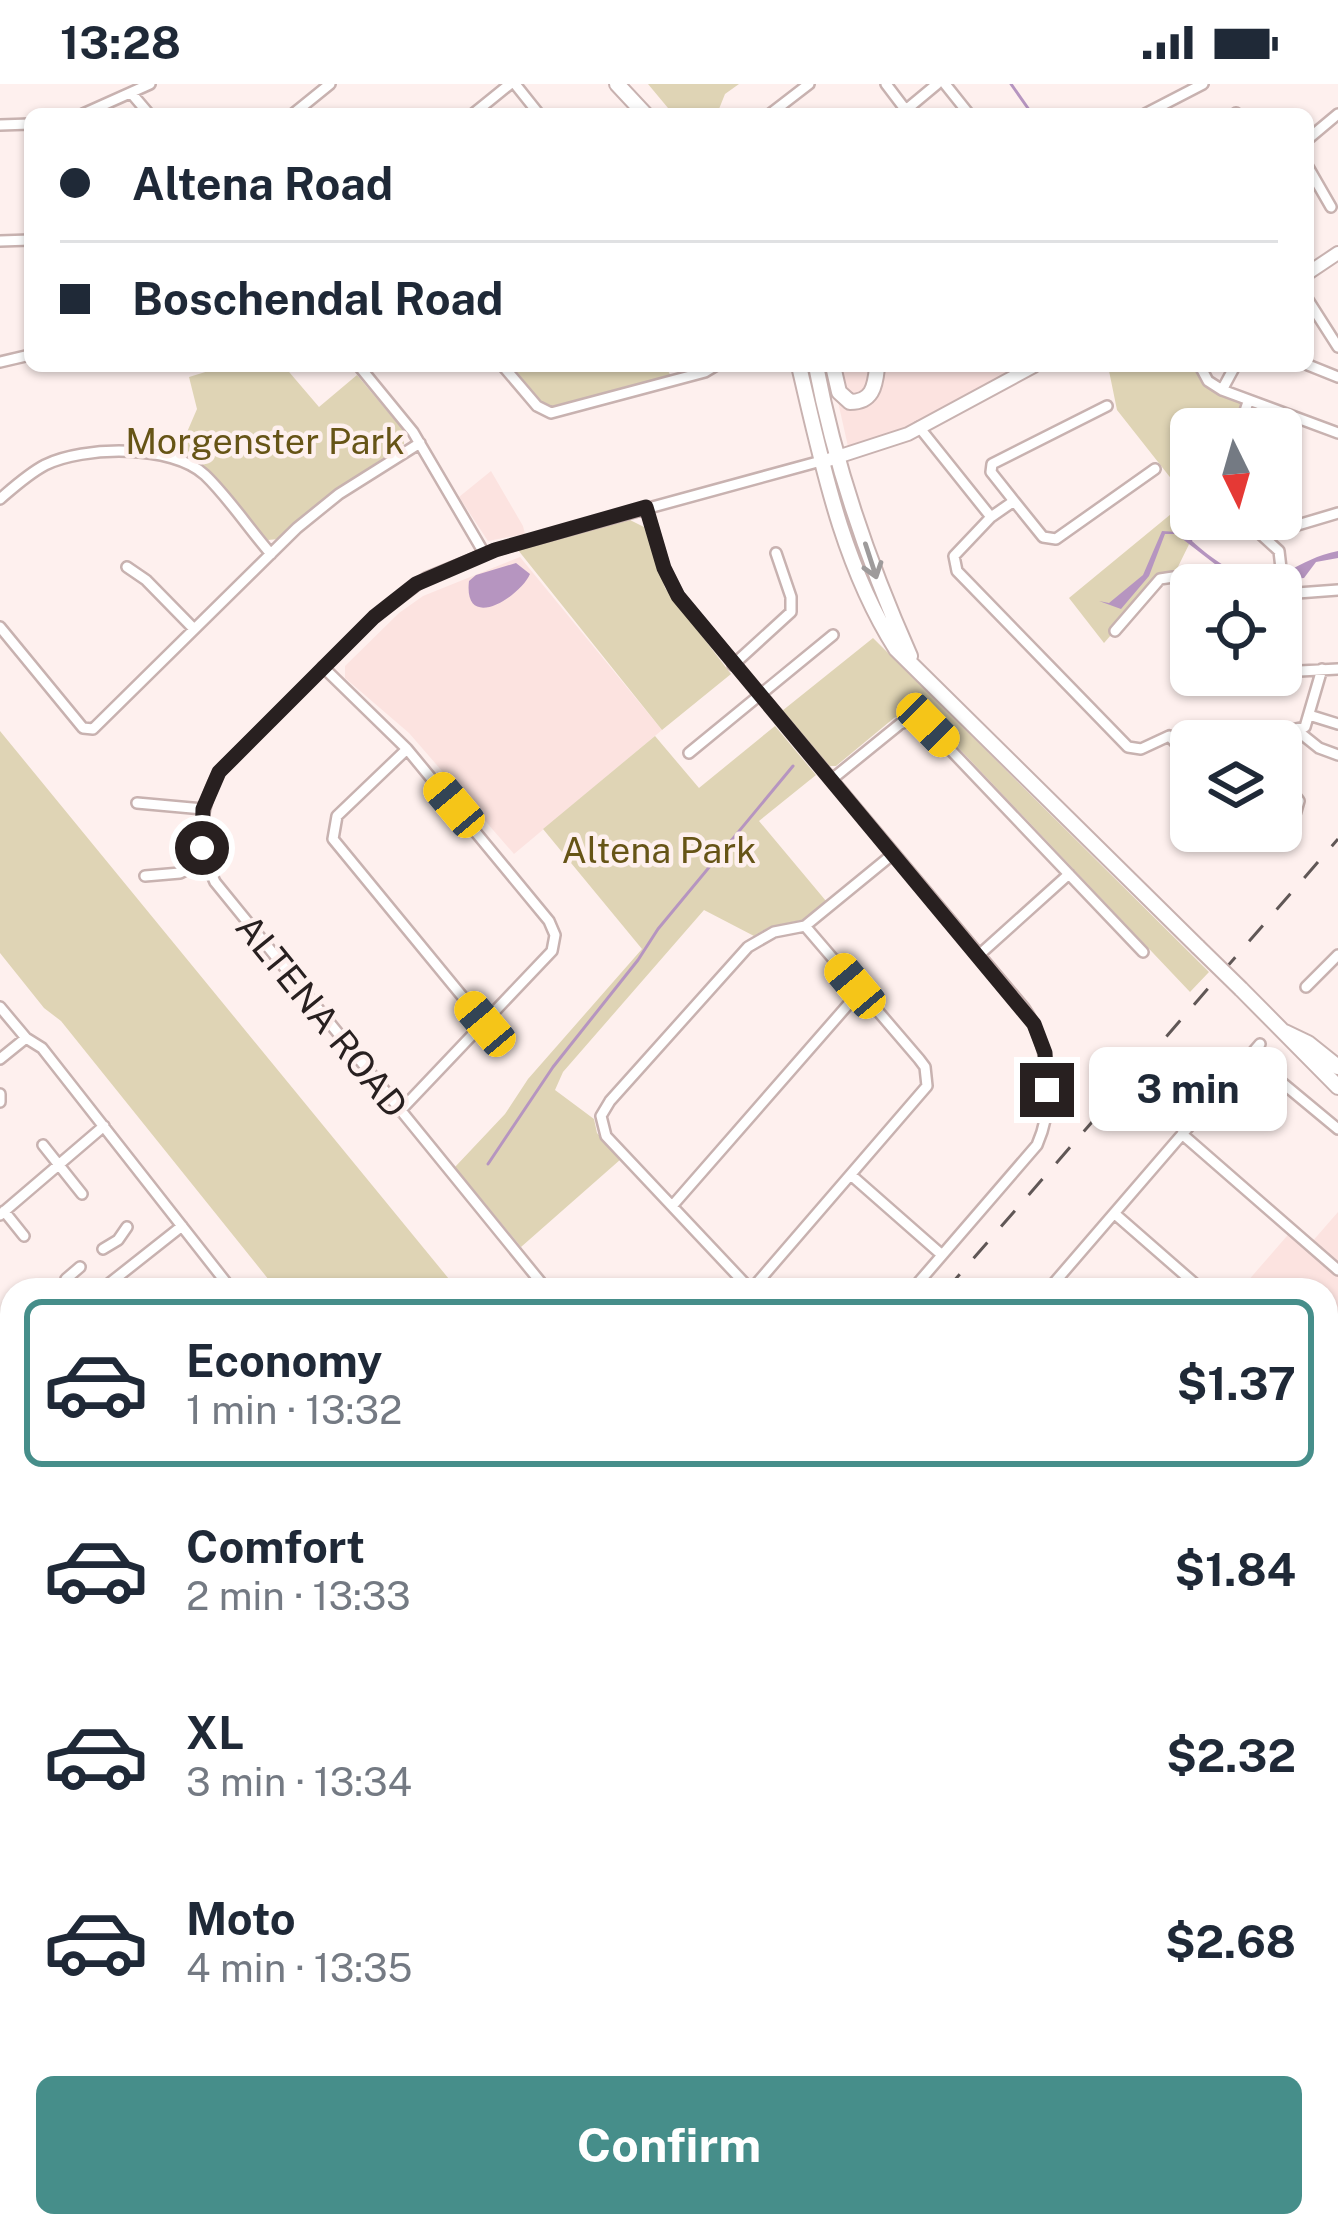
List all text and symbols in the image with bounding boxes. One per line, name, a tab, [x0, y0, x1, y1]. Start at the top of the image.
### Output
text: 13:28	[60, 16, 181, 69]
text: Altena Road	[132, 157, 393, 210]
text: Boschendal Road	[132, 272, 503, 325]
north arrow	[1170, 408, 1302, 540]
map controls	[1170, 408, 1302, 852]
park label: Morgenster Park	[125, 420, 405, 462]
one-way arrow	[862, 541, 884, 579]
button: locate	[1170, 564, 1302, 696]
car	[890, 687, 966, 763]
button: layers	[1170, 720, 1302, 852]
car	[417, 766, 491, 844]
route start	[175, 821, 229, 875]
park label: Altena Park	[561, 829, 757, 871]
street label: ALTENA ROAD	[228, 906, 416, 1126]
car	[818, 947, 892, 1025]
car	[448, 985, 522, 1063]
callout: 3 min	[1089, 1048, 1287, 1132]
route end	[1020, 1063, 1074, 1117]
text: 3 min	[1136, 1066, 1240, 1112]
icon: car	[42, 1329, 150, 1437]
text: Economy	[186, 1334, 382, 1387]
text: $1.37	[1177, 1357, 1296, 1410]
text: 1 min · 13:32	[186, 1387, 402, 1433]
icon: car	[42, 1515, 150, 1623]
text: Comfort	[186, 1520, 365, 1573]
text: $1.84	[1174, 1543, 1296, 1596]
text: 2 min · 13:33	[186, 1573, 411, 1619]
icon: car	[42, 1701, 150, 1809]
text: XL	[186, 1706, 244, 1759]
text: $2.32	[1166, 1729, 1296, 1782]
text: 3 min · 13:34	[186, 1759, 412, 1805]
icon: car	[42, 1887, 150, 1995]
text: Moto	[186, 1892, 296, 1945]
text: $2.68	[1165, 1915, 1296, 1968]
text: 4 min · 13:35	[186, 1945, 413, 1991]
button: Confirm	[36, 2076, 1302, 2214]

